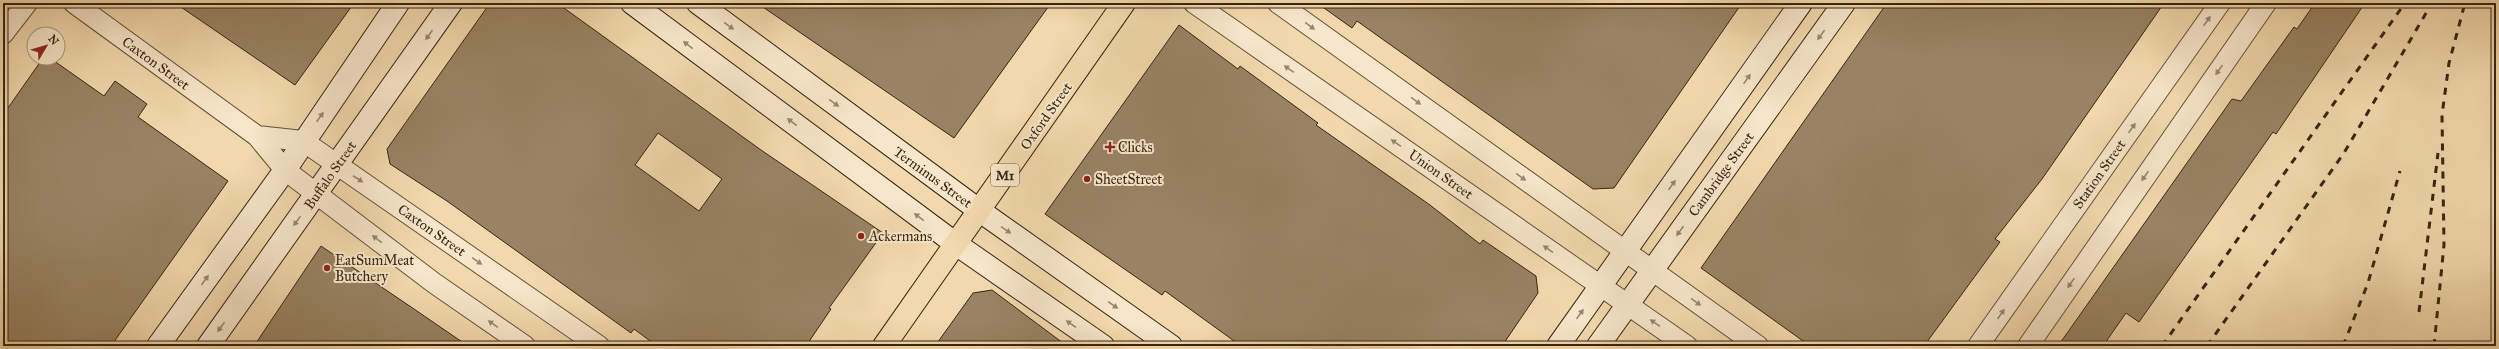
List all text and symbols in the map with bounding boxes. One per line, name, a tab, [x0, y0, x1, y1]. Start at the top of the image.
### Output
one-way arrow	[2203, 16, 2211, 27]
one-way arrow	[724, 22, 734, 30]
one-way arrow	[1305, 22, 1315, 30]
north arrow	[26, 26, 66, 66]
one-way arrow	[1817, 29, 1825, 40]
one-way arrow	[425, 30, 433, 40]
text: N	[45, 32, 62, 48]
street label: Caxton Street	[119, 33, 193, 94]
one-way arrow	[682, 41, 693, 49]
one-way arrow	[2215, 64, 2223, 75]
one-way arrow	[1284, 65, 1294, 73]
one-way arrow	[1743, 74, 1751, 84]
street label: Oxford Street	[1017, 79, 1076, 153]
one-way arrow	[1410, 97, 1421, 106]
one-way arrow	[828, 99, 839, 107]
one-way arrow	[316, 111, 324, 122]
one-way arrow	[787, 118, 797, 126]
one-way arrow	[2128, 122, 2136, 133]
street label: Cambridge Street	[1685, 129, 1758, 220]
street label: Station Street	[2069, 137, 2129, 212]
street label: Buffalo Street	[301, 138, 360, 213]
place label: Clicks	[1118, 139, 1153, 156]
one-way arrow	[1390, 139, 1401, 147]
marker: Clicks	[1105, 142, 1115, 152]
street label: Terminus Street	[890, 143, 975, 212]
street label: Union Street	[1405, 146, 1476, 203]
road number: M1	[991, 164, 1019, 186]
place label: SheetStreet	[1095, 171, 1162, 188]
one-way arrow	[2141, 171, 2149, 182]
one-way arrow	[1516, 173, 1527, 181]
marker: SheetStreet	[1082, 174, 1092, 184]
one-way arrow	[353, 175, 363, 183]
one-way arrow	[1668, 180, 1676, 191]
street label: Caxton Street	[394, 201, 469, 260]
one-way arrow	[913, 212, 924, 221]
one-way arrow	[293, 216, 301, 226]
one-way arrow	[1001, 226, 1012, 234]
one-way arrow	[1676, 226, 1684, 236]
place label: Ackermans	[868, 228, 932, 245]
marker: Ackermans	[856, 231, 866, 241]
one-way arrow	[371, 235, 382, 243]
one-way arrow	[1543, 245, 1554, 253]
place label: EatSumMeat Butchery	[335, 252, 414, 285]
one-way arrow	[472, 257, 482, 265]
marker: EatSumMeat Butchery	[322, 263, 332, 273]
one-way arrow	[201, 275, 209, 286]
one-way arrow	[2067, 278, 2075, 288]
one-way arrow	[1690, 297, 1701, 306]
one-way arrow	[1107, 301, 1118, 309]
one-way arrow	[1576, 309, 1584, 319]
one-way arrow	[1996, 309, 2004, 319]
one-way arrow	[1649, 319, 1660, 327]
one-way arrow	[488, 320, 498, 328]
one-way arrow	[1065, 320, 1076, 328]
one-way arrow	[218, 322, 226, 332]

